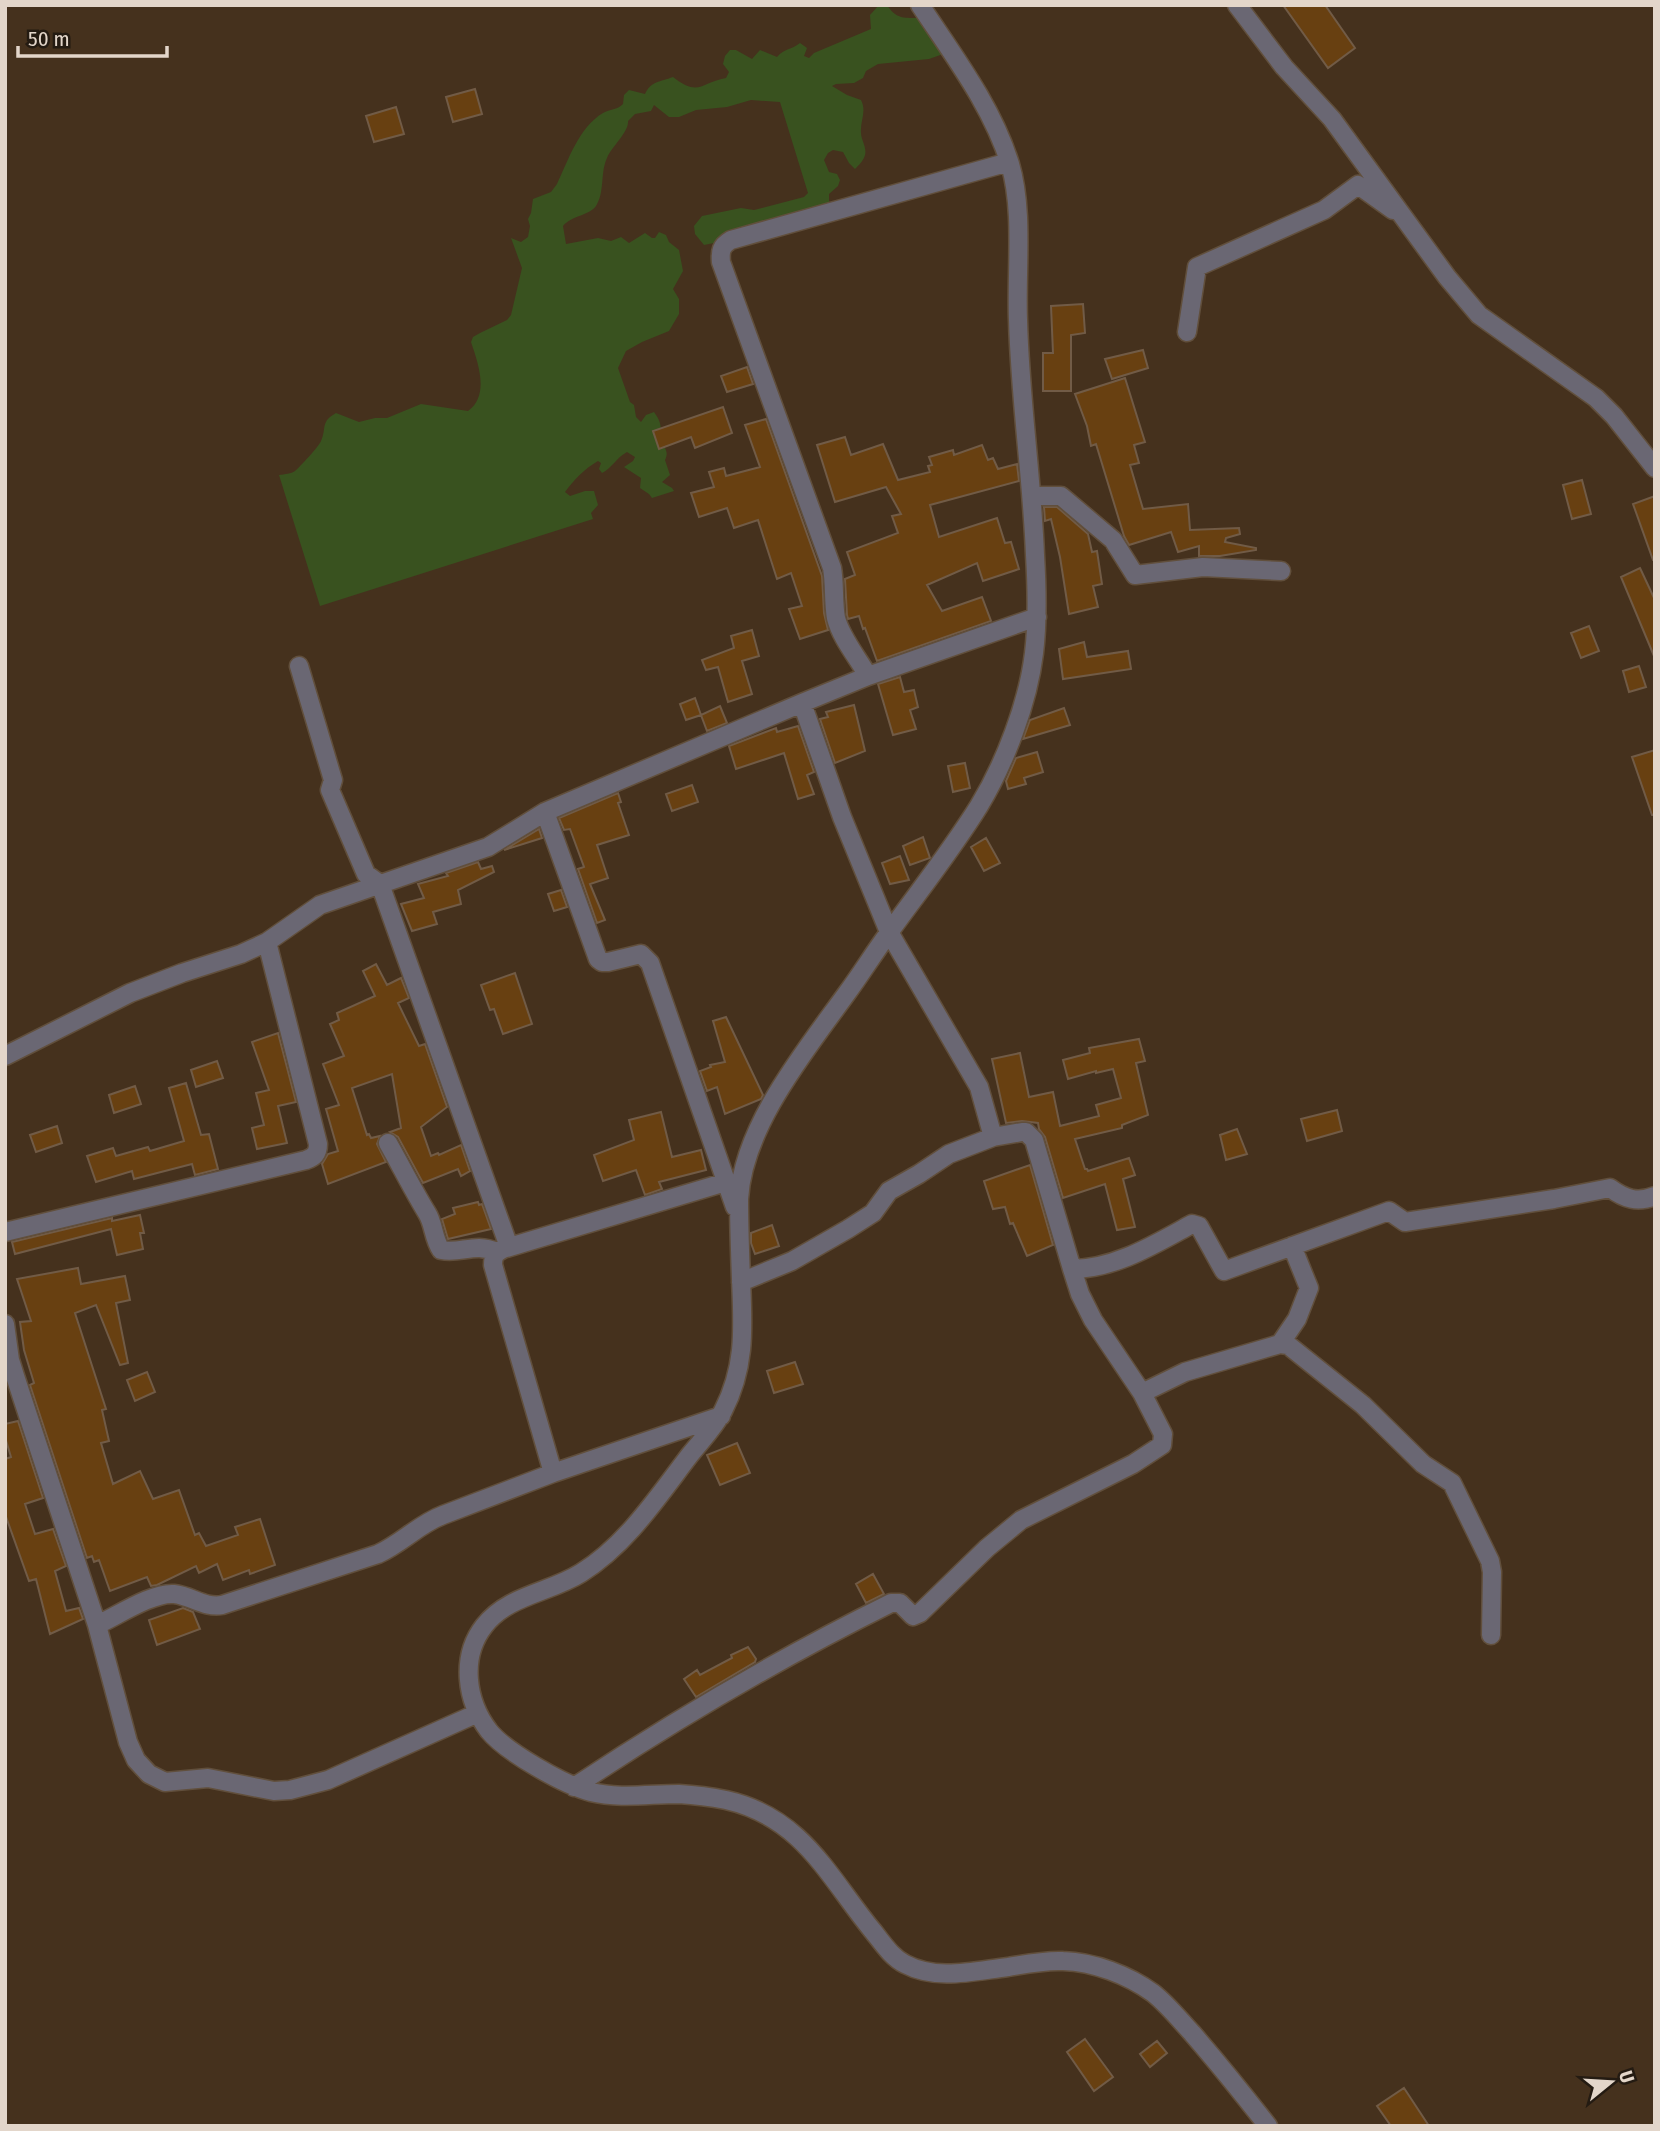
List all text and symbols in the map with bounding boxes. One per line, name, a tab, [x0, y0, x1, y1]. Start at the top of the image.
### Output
scale bar	[18, 14, 166, 58]
text: 50 m	[28, 26, 70, 52]
north arrow	[1576, 2047, 1646, 2117]
text: U	[1614, 2068, 1639, 2086]

